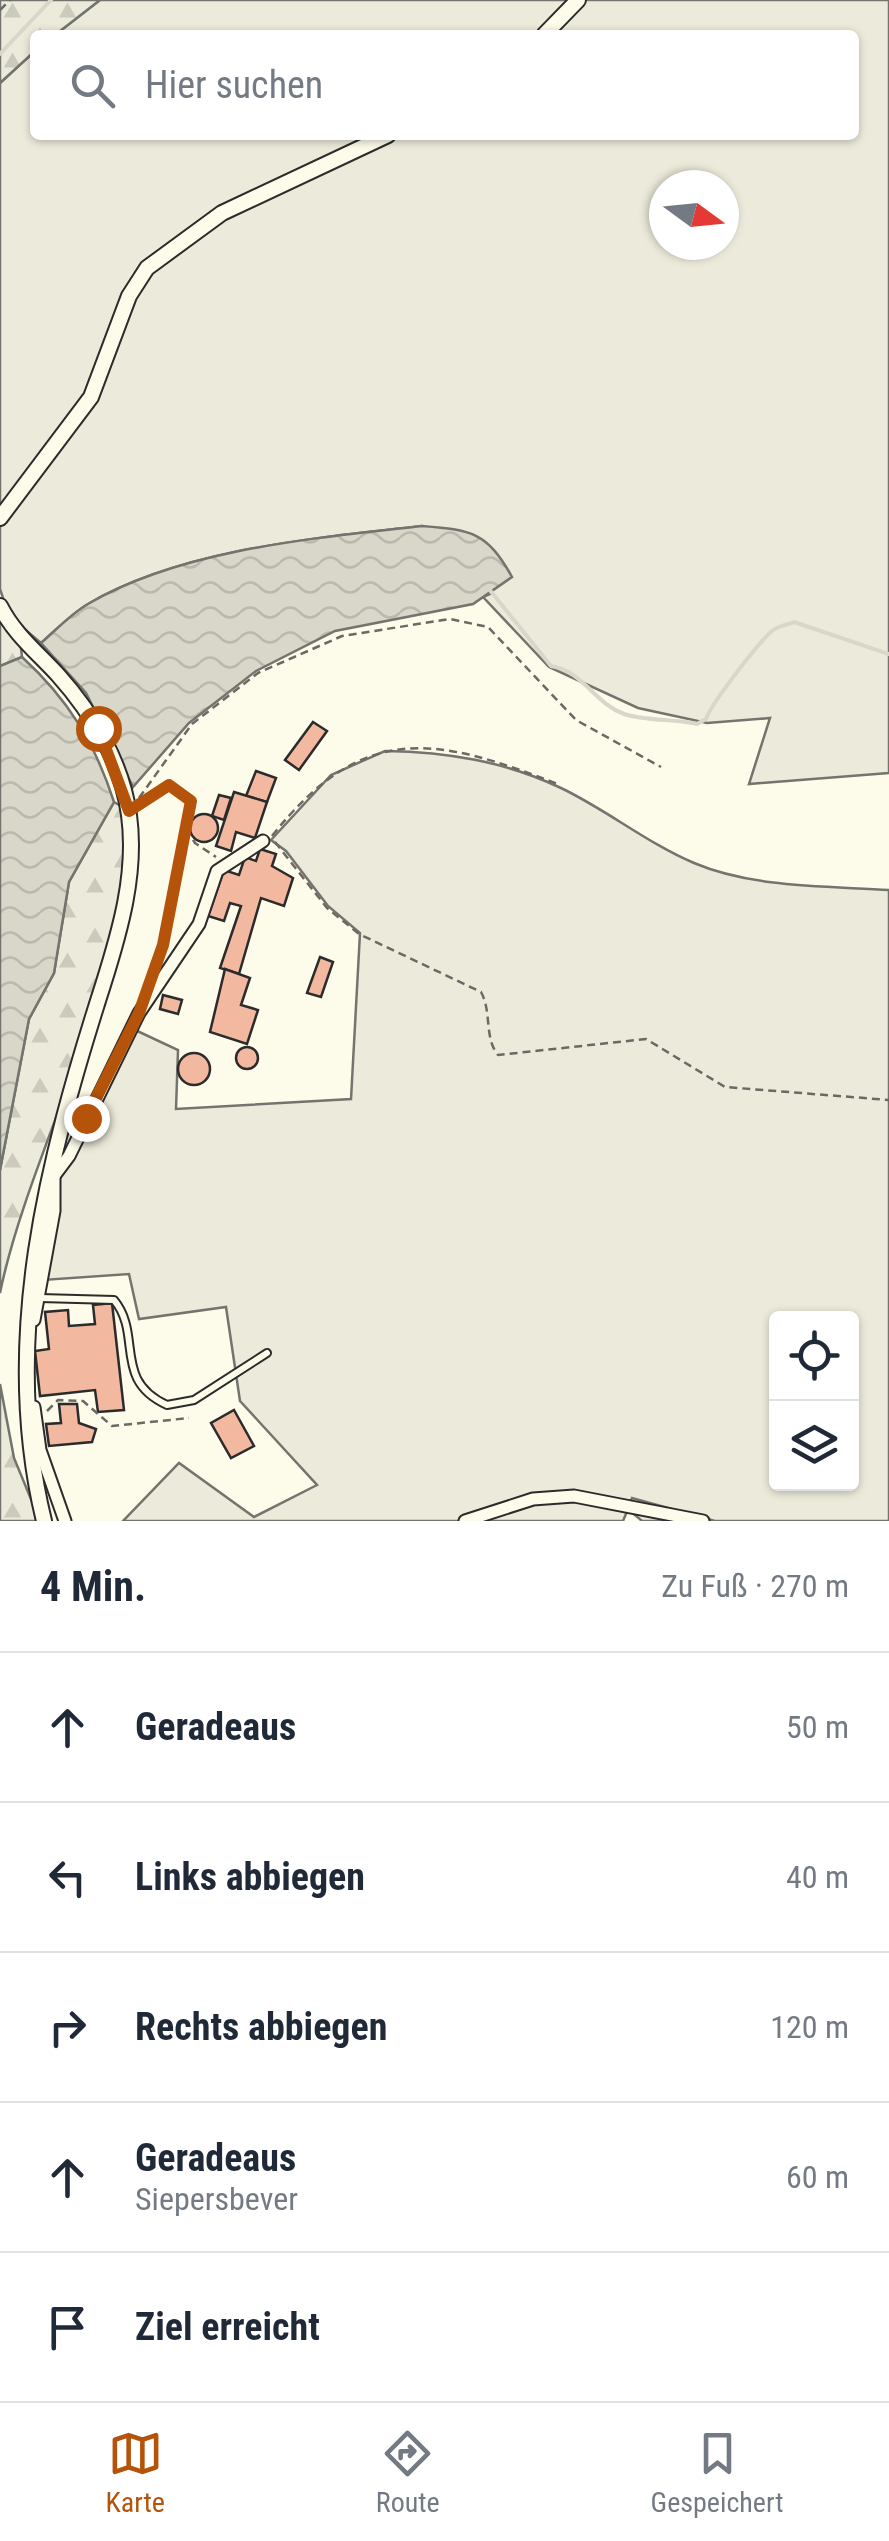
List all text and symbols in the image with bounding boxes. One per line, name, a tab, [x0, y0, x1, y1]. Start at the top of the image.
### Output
search box	[30, 30, 859, 140]
icon: search	[65, 58, 120, 113]
text: Hier suchen	[145, 63, 323, 107]
north arrow	[649, 170, 739, 260]
route start	[76, 706, 122, 752]
route end	[64, 1096, 110, 1142]
map controls	[769, 1311, 859, 1491]
button: locate	[769, 1311, 859, 1401]
button: layers	[769, 1401, 859, 1491]
text: 4 Min.	[40, 1562, 146, 1611]
text: Zu Fuß · 270 m	[661, 1567, 849, 1605]
icon: ahead	[40, 1700, 95, 1755]
text: Geradeaus	[135, 1705, 296, 1749]
text: 50 m	[786, 1708, 849, 1746]
icon: left	[40, 1850, 95, 1905]
text: Links abbiegen	[135, 1855, 365, 1899]
text: 40 m	[786, 1858, 849, 1896]
icon: right	[40, 2000, 95, 2055]
text: Rechts abbiegen	[135, 2005, 387, 2049]
text: 120 m	[770, 2008, 849, 2046]
text: Geradeaus	[135, 2136, 296, 2180]
icon: ahead	[40, 2150, 95, 2205]
text: 60 m	[786, 2158, 849, 2196]
text: Siepersbever	[135, 2180, 298, 2218]
icon: arrive	[40, 2300, 95, 2355]
text: Ziel erreicht	[135, 2305, 320, 2349]
tab: Karte	[105, 2426, 165, 2519]
tab: Route	[376, 2426, 440, 2519]
tab: Gespeichert	[651, 2426, 784, 2519]

